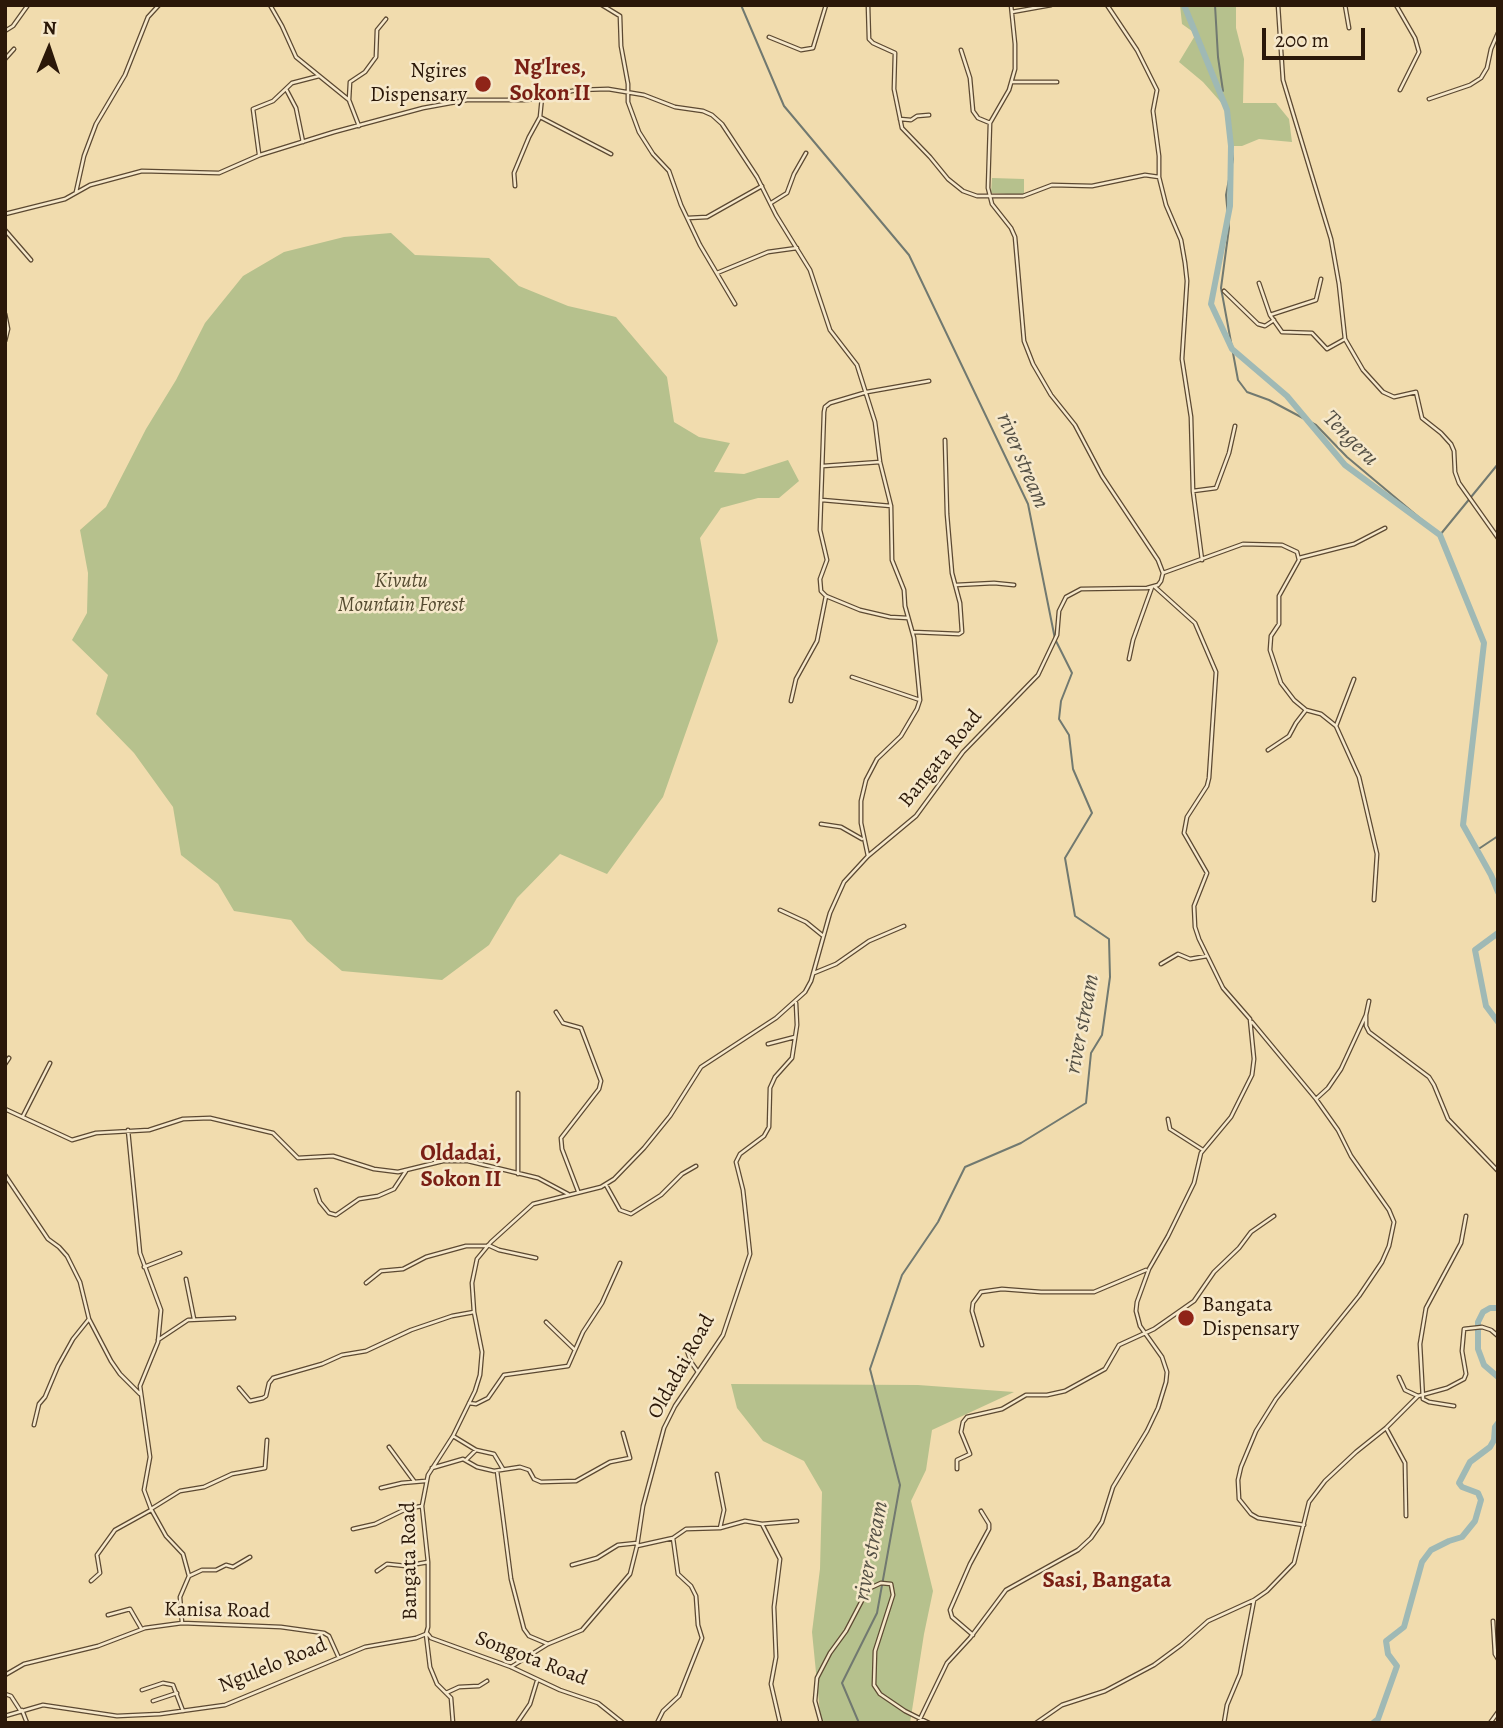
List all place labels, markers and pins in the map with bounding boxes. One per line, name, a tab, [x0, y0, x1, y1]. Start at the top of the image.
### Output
place label: Ngires Dispensary	[370, 59, 467, 109]
marker: Ngires Dispensary	[473, 74, 493, 94]
place label: Bangata Dispensary	[1202, 1293, 1299, 1343]
marker: Bangata Dispensary	[1176, 1308, 1196, 1328]

